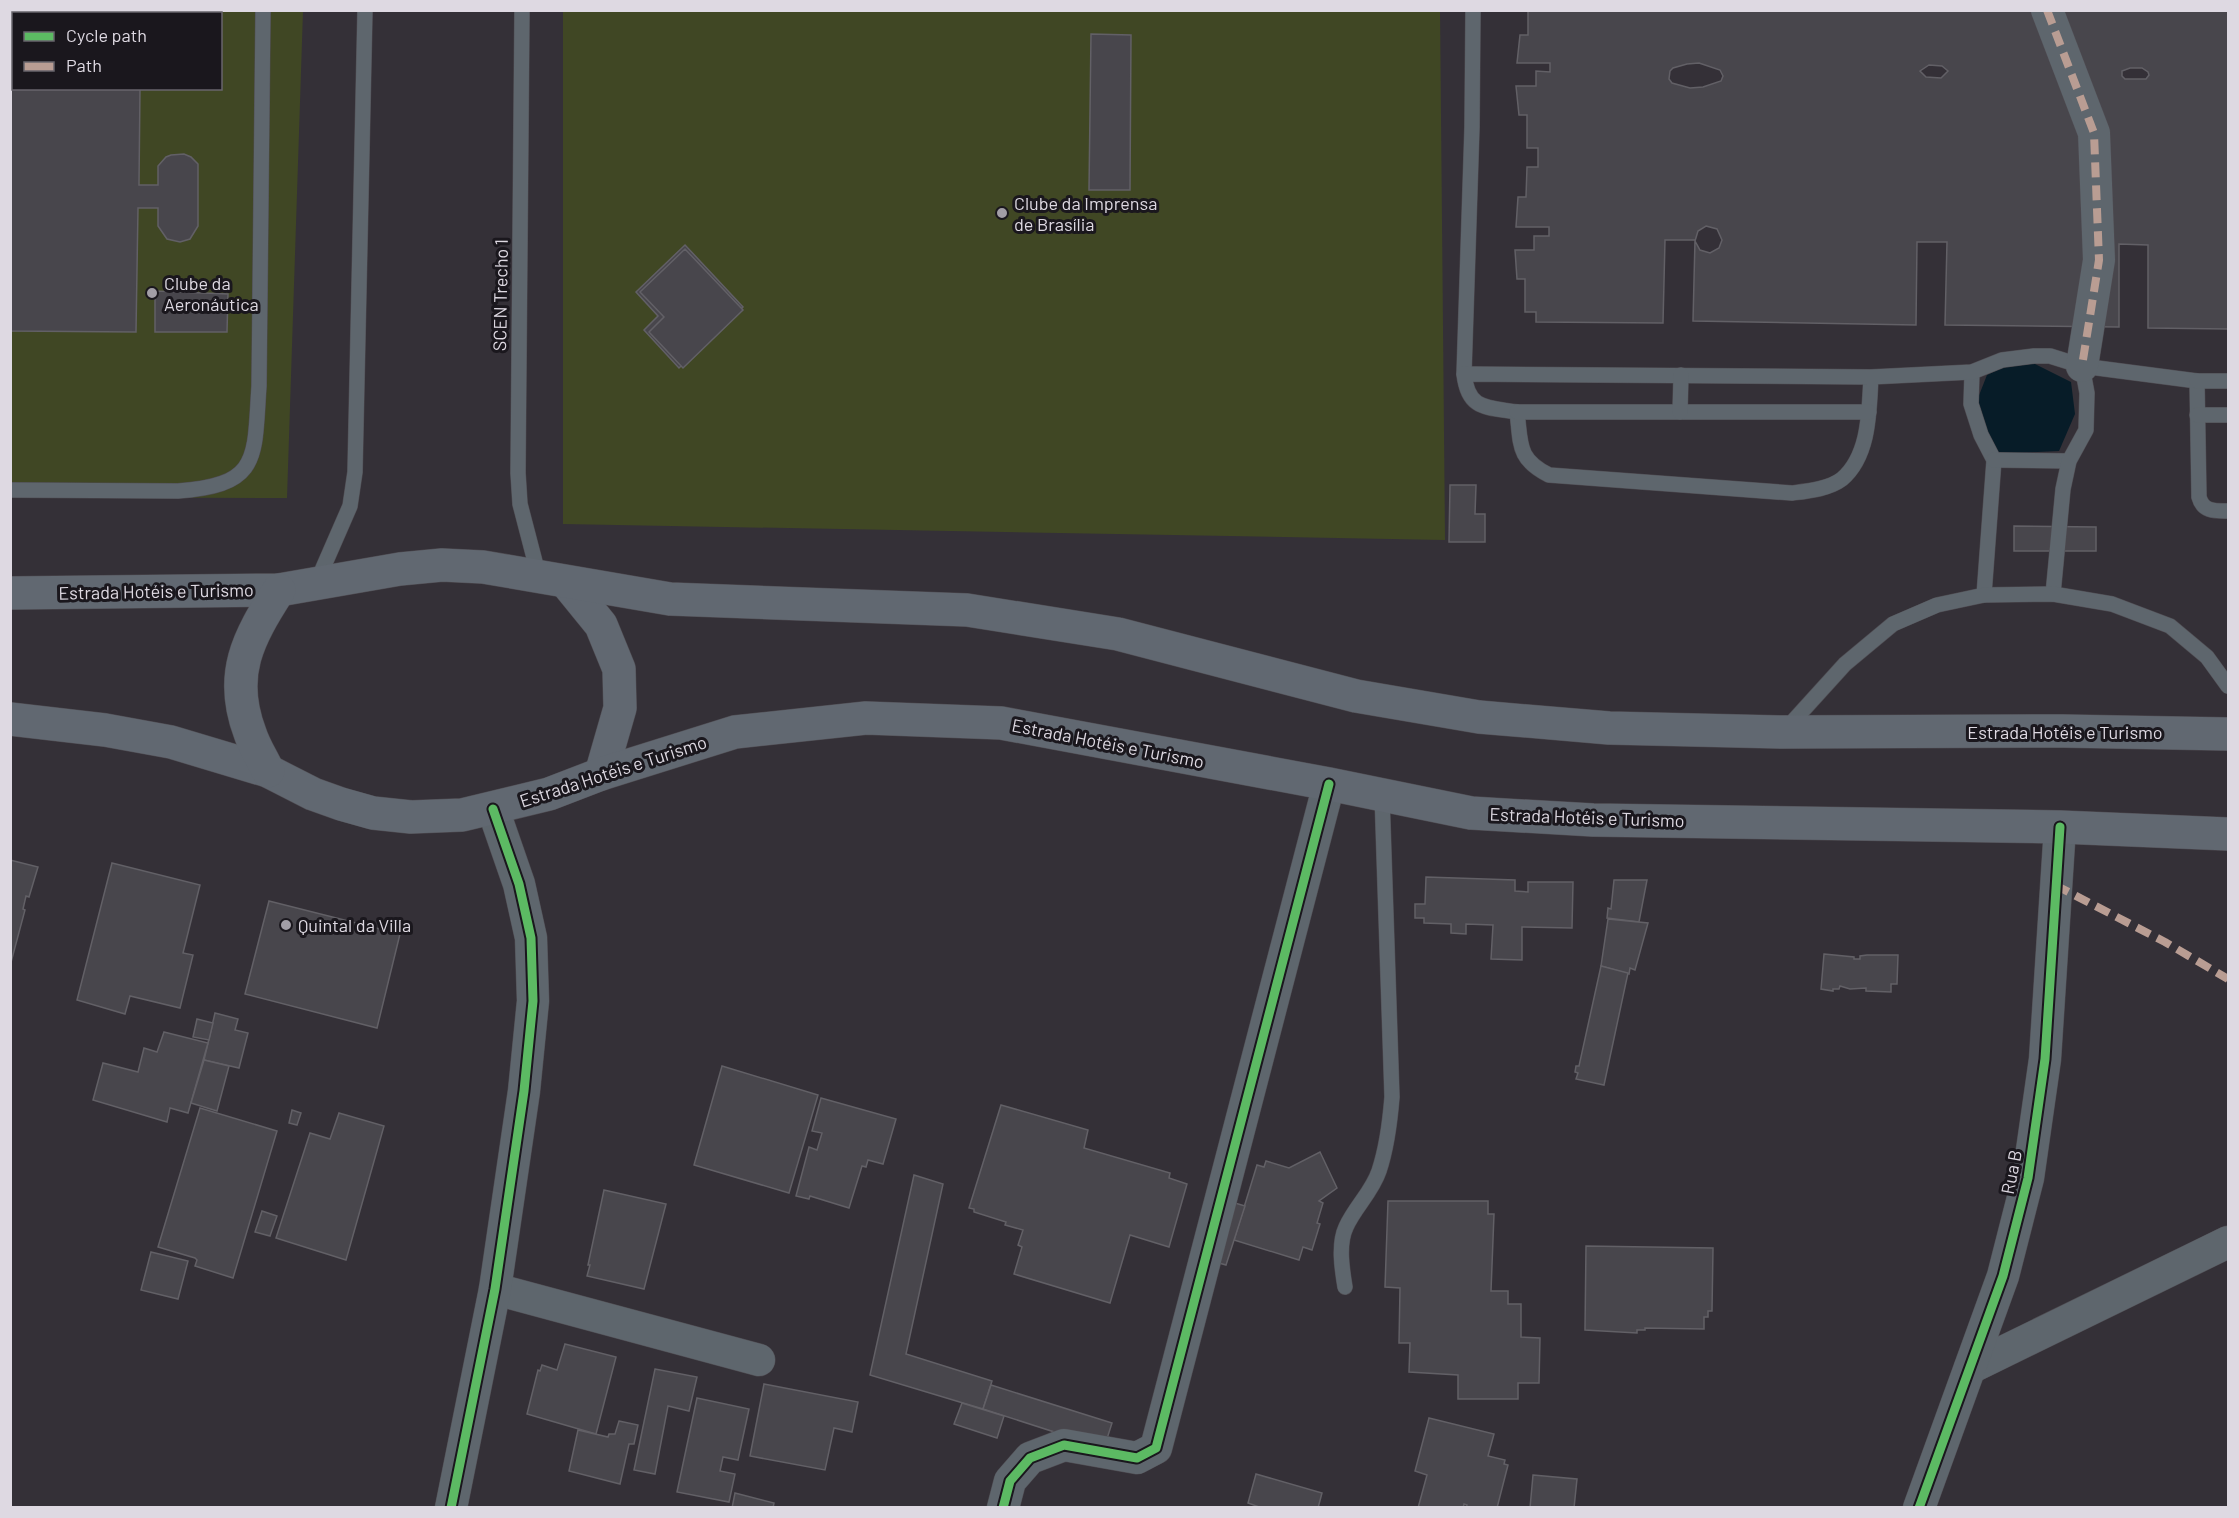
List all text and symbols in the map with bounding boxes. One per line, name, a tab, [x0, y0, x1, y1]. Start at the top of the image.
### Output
legend	[12, 12, 222, 90]
text: Cycle path	[66, 24, 147, 46]
text: Path	[66, 54, 102, 76]
place label: Clube da Imprensa de Brasília	[1014, 192, 1157, 235]
marker: Clube da Imprensa de Brasília	[995, 206, 1009, 220]
street label: SCEN Trecho 1	[488, 239, 512, 351]
place label: Clube da Aeronáutica	[164, 272, 259, 315]
marker: Clube da Aeronáutica	[145, 286, 159, 300]
street label: Estrada Hotéis e Turismo	[58, 578, 254, 604]
street label: Estrada Hotéis e Turismo	[1010, 714, 1206, 772]
street label: Estrada Hotéis e Turismo	[1967, 721, 2163, 743]
street label: Estrada Hotéis e Turismo	[517, 730, 709, 812]
street label: Estrada Hotéis e Turismo	[1489, 803, 1685, 831]
place label: Quintal da Villa	[298, 914, 411, 936]
marker: Quintal da Villa	[279, 918, 293, 932]
street label: Rua B	[1996, 1148, 2026, 1196]

